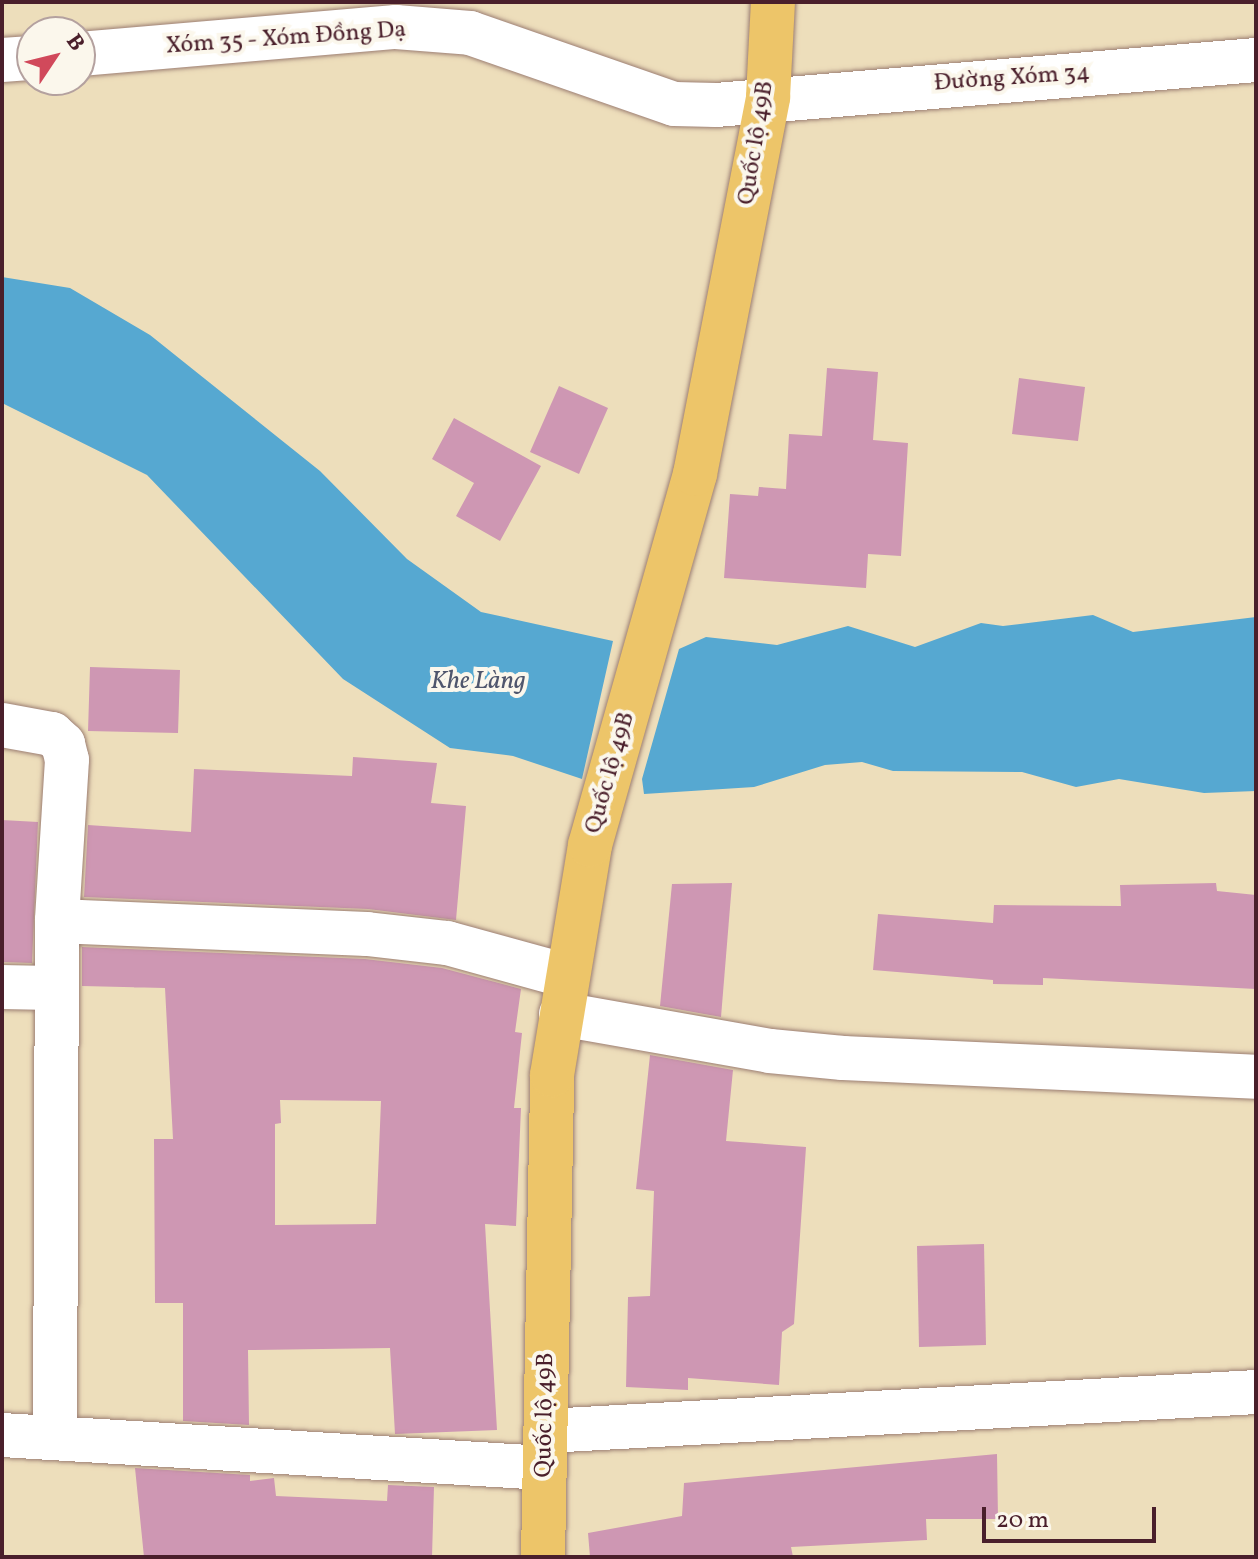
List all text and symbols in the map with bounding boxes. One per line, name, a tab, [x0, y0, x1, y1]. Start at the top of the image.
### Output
north arrow	[16, 16, 96, 96]
street label: Xóm 35 - Xóm Đồng Dạ	[164, 16, 408, 62]
text: B	[58, 28, 91, 58]
street label: Đường Xóm 34	[933, 59, 1091, 99]
street label: Quốc lộ 49B	[733, 79, 781, 207]
water label: Khe Làng	[430, 666, 526, 698]
street label: Quốc lộ 49B	[580, 709, 642, 837]
street label: Quốc lộ 49B	[531, 1352, 561, 1478]
scale bar	[986, 1491, 1160, 1541]
text: 20 m	[996, 1504, 1049, 1538]

